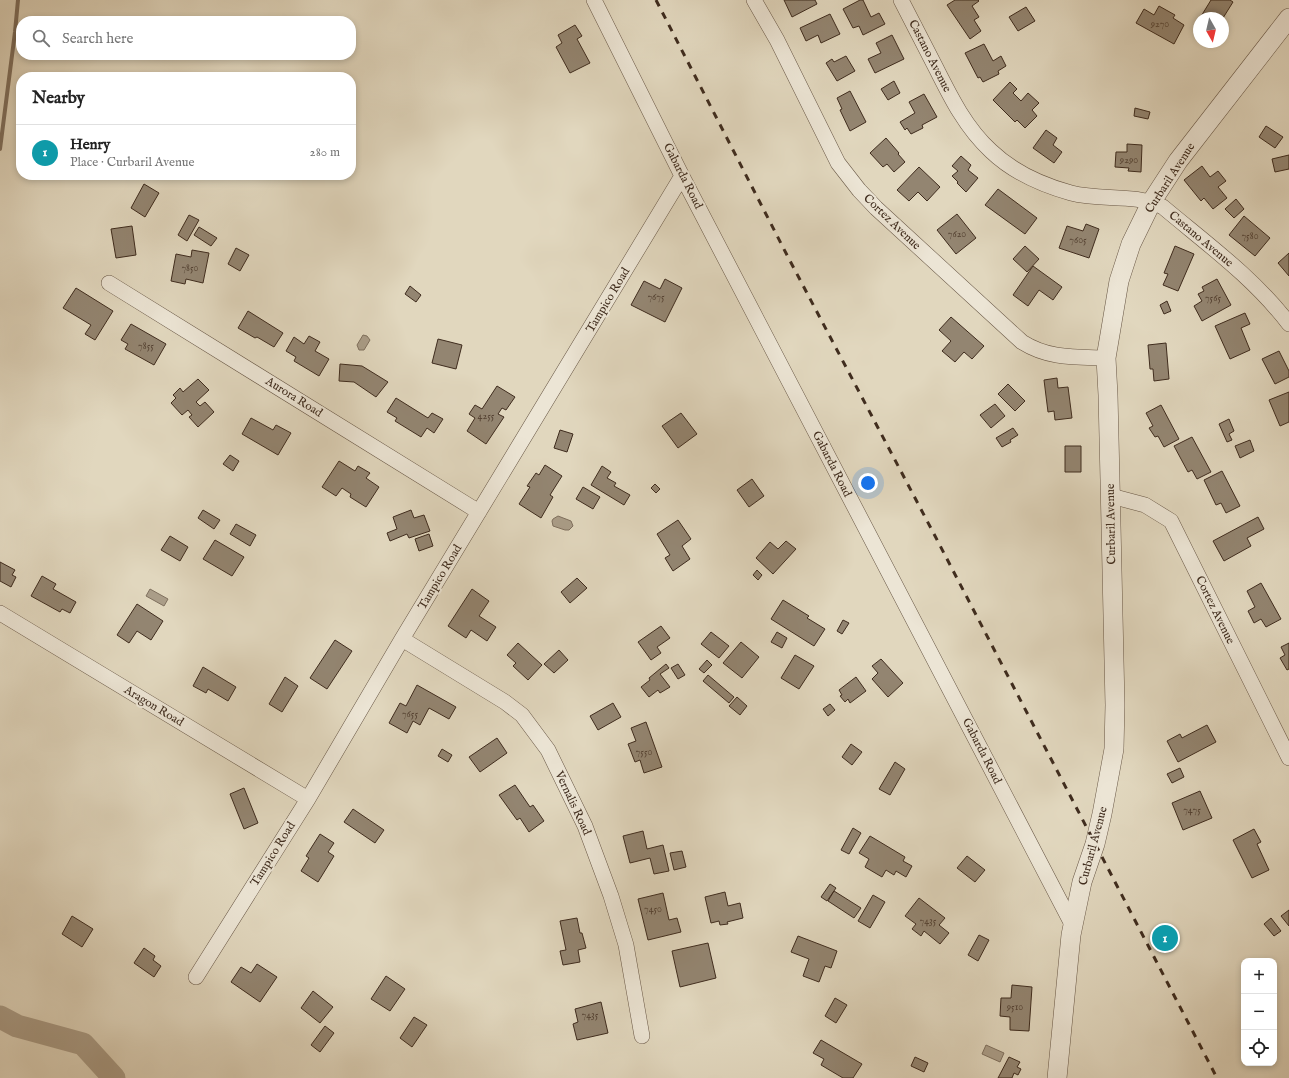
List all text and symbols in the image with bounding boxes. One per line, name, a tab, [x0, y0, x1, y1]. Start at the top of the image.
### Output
north arrow	[1193, 12, 1229, 48]
search box	[16, 16, 356, 60]
street label: Castano Avenue	[905, 17, 955, 95]
house number: 9270	[1150, 18, 1169, 31]
icon: search	[30, 27, 52, 49]
text: Search here	[62, 29, 133, 48]
text: Nearby	[32, 88, 85, 109]
text: Henry	[70, 135, 110, 154]
street label: Gabarda Road	[660, 140, 706, 212]
street label: Curbaril Avenue	[1142, 140, 1199, 216]
text: 1	[43, 144, 47, 161]
text: 280 m	[310, 144, 340, 161]
text: Place · Curbaril Avenue	[70, 154, 195, 171]
house number: 9290	[1119, 154, 1138, 167]
street label: Cortez Avenue	[860, 191, 924, 253]
street label: Castano Avenue	[1166, 208, 1237, 271]
house number: 7620	[948, 228, 966, 241]
house number: 7580	[1241, 230, 1259, 243]
house number: 7605	[1069, 234, 1087, 247]
house number: 7850	[181, 262, 199, 275]
street label: Tampico Road	[583, 264, 634, 336]
house number: 7675	[647, 291, 665, 304]
house number: 7565	[1205, 292, 1221, 305]
house number: 7855	[138, 340, 154, 353]
street label: Aurora Road	[262, 373, 326, 421]
house number: 4255	[478, 410, 495, 423]
street label: Gabarda Road	[809, 428, 855, 500]
your location	[858, 473, 878, 493]
street label: Curbaril Avenue	[1103, 483, 1119, 565]
street label: Tampico Road	[415, 541, 466, 613]
street label: Cortez Avenue	[1192, 574, 1238, 647]
street label: Aragon Road	[121, 682, 187, 730]
house number: 7655	[402, 708, 418, 721]
street label: Gabarda Road	[959, 715, 1005, 787]
house number: 7550	[636, 746, 652, 759]
street label: Vernalis Road	[551, 768, 595, 838]
street label: Curbaril Avenue	[1075, 804, 1111, 887]
house number: 7475	[1183, 804, 1201, 817]
street label: Tampico Road	[247, 818, 300, 890]
house number: 7450	[644, 903, 662, 916]
house number: 7435	[920, 915, 937, 928]
pin: 1	[1152, 923, 1178, 953]
map controls	[1241, 958, 1277, 1066]
button: +	[1241, 958, 1277, 994]
button: −	[1241, 994, 1277, 1030]
house number: 9510	[1006, 1001, 1023, 1014]
house number: 7435	[582, 1009, 599, 1022]
button: locate	[1241, 1030, 1277, 1066]

